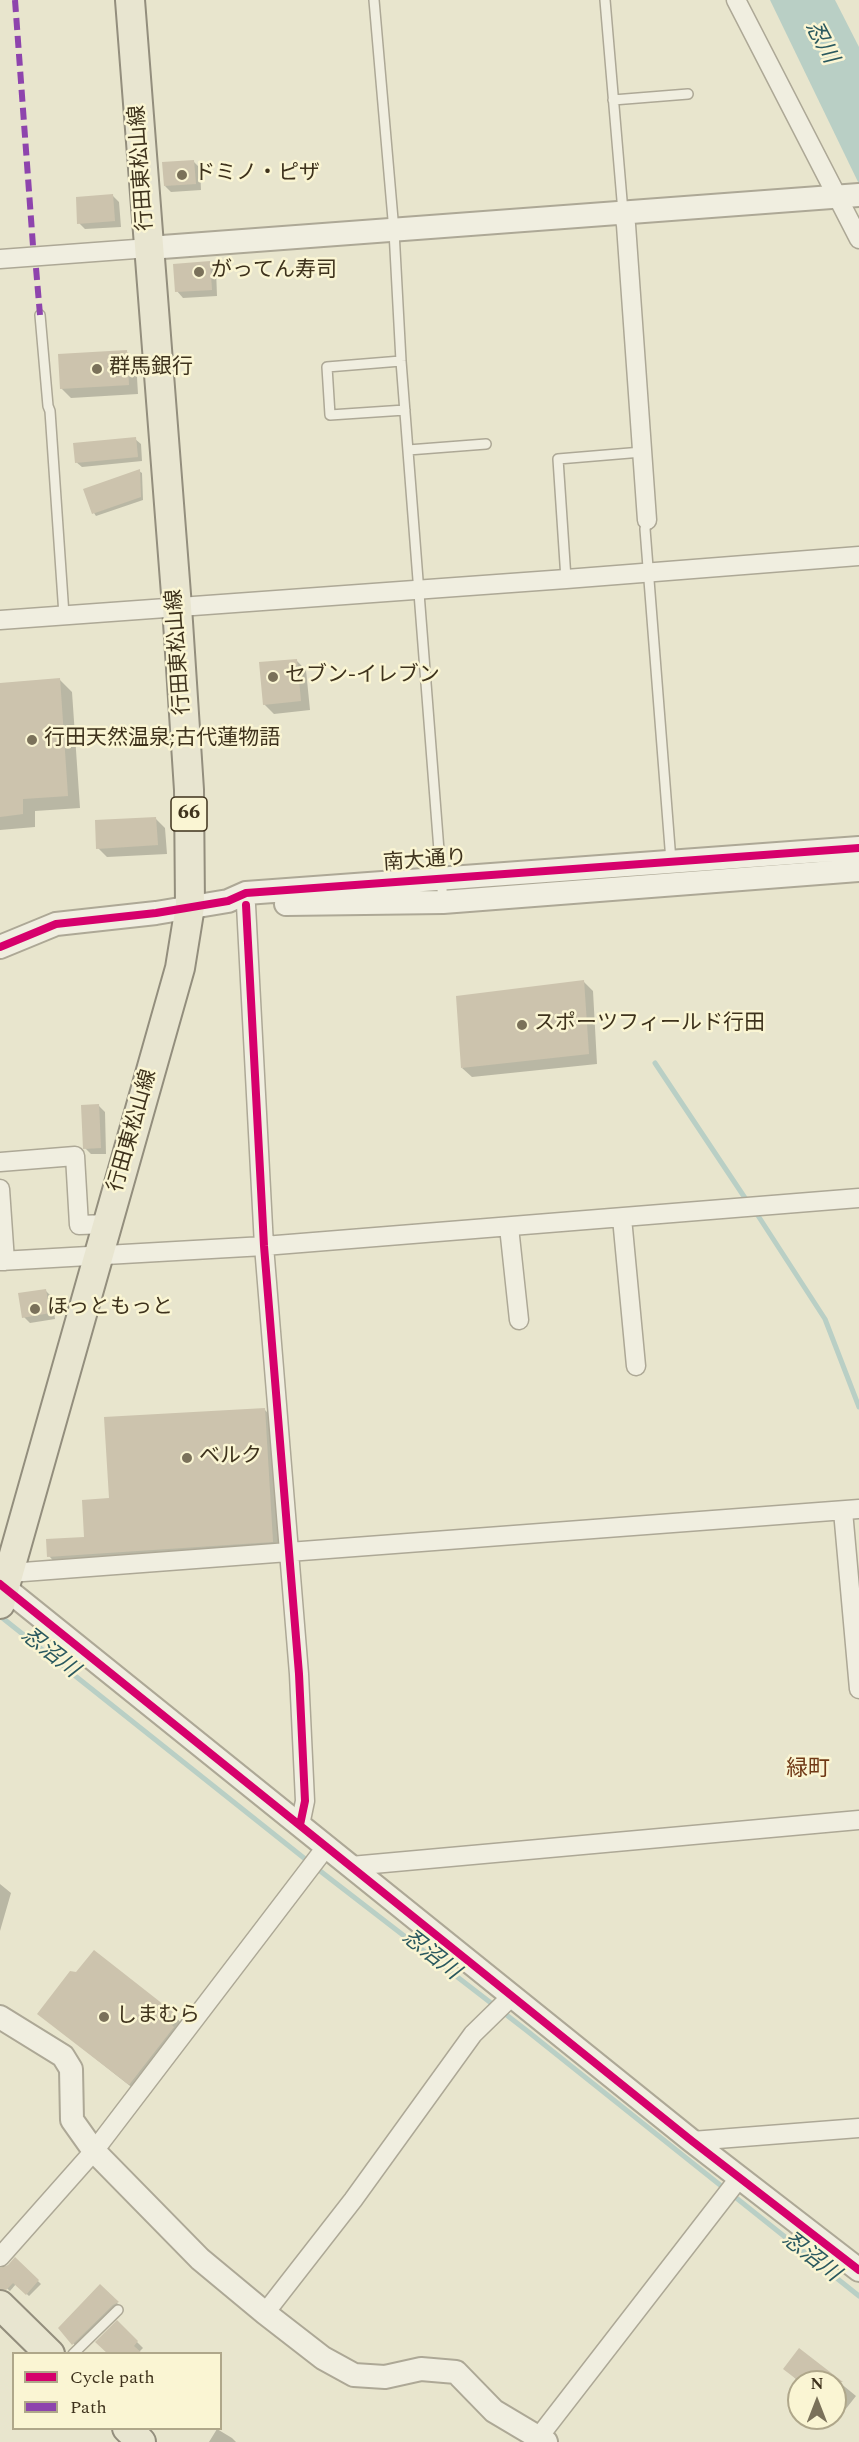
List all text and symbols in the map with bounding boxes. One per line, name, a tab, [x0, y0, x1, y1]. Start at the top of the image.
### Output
water label: 忍川	[798, 17, 842, 69]
street label: 行田東松山線	[126, 104, 160, 232]
place label: ドミノ・ピザ	[194, 162, 320, 188]
marker: ドミノ・ピザ	[175, 168, 189, 182]
place label: がってん寿司	[211, 259, 337, 285]
marker: がってん寿司	[192, 265, 206, 279]
place label: 群馬銀行	[109, 356, 193, 382]
marker: 群馬銀行	[90, 362, 104, 376]
street label: 行田東松山線	[163, 588, 197, 716]
place label: セブン-イレブン	[285, 664, 440, 690]
marker: セブン-イレブン	[266, 670, 280, 684]
place label: 行田天然温泉;古代蓮物語	[44, 727, 280, 753]
marker: 行田天然温泉;古代蓮物語	[25, 733, 39, 747]
road number: 66	[171, 797, 207, 831]
street label: 南大通り	[382, 847, 468, 877]
place label: スポーツフィールド行田	[534, 1012, 765, 1038]
marker: スポーツフィールド行田	[515, 1018, 529, 1032]
street label: 行田東松山線	[105, 1067, 163, 1195]
place label: ほっともっと	[47, 1296, 173, 1322]
marker: ほっともっと	[28, 1302, 42, 1316]
place label: ベルク	[199, 1445, 262, 1471]
marker: ベルク	[180, 1451, 194, 1465]
water label: 忍沼川	[15, 1623, 83, 1685]
district label: 緑町	[786, 1758, 830, 1784]
water label: 忍沼川	[396, 1925, 464, 1987]
place label: しまむら	[116, 2004, 200, 2030]
marker: しまむら	[97, 2010, 111, 2024]
water label: 忍沼川	[776, 2227, 844, 2289]
legend	[12, 2352, 222, 2430]
text: Cycle path	[70, 2364, 155, 2391]
north arrow	[787, 2370, 847, 2430]
text: N	[810, 2372, 824, 2396]
text: Path	[70, 2394, 107, 2421]

